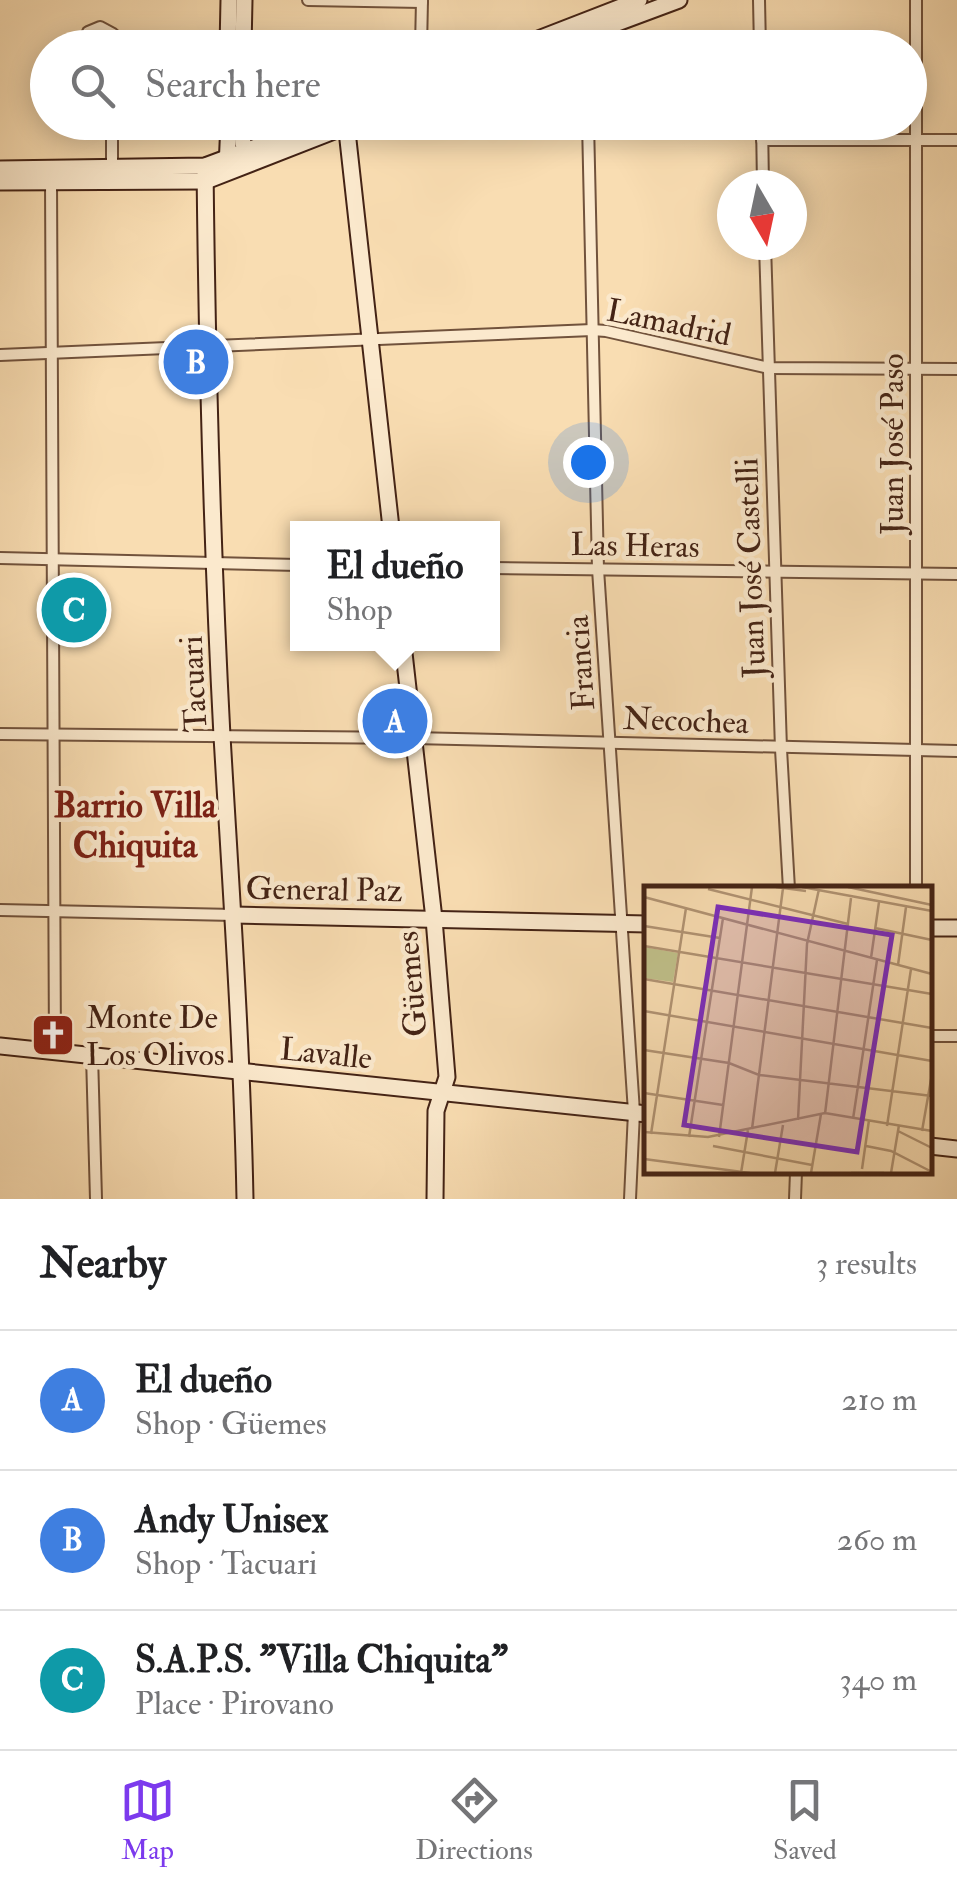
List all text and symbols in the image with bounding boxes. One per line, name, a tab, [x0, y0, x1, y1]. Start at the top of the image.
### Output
search box	[30, 30, 927, 140]
icon: search	[65, 58, 120, 113]
text: Search here	[145, 61, 321, 109]
north arrow	[717, 170, 807, 260]
street label: Lamadrid	[603, 290, 735, 356]
pin: B	[164, 324, 228, 400]
street label: Juan José Paso	[873, 353, 913, 536]
your location	[563, 437, 614, 488]
street label: Juan José Castelli	[727, 457, 775, 680]
popup	[290, 521, 500, 651]
street label: Las Heras	[570, 525, 700, 567]
text: El dueño	[326, 542, 464, 590]
pin: C	[42, 572, 106, 648]
text: Shop	[326, 590, 393, 630]
street label: Francia	[558, 613, 604, 712]
street label: Tacuari	[172, 635, 216, 733]
pin: A	[362, 684, 428, 758]
street label: Necochea	[622, 699, 750, 743]
district label: Barrio Villa Chiquita	[53, 784, 218, 868]
street label: General Paz	[245, 869, 403, 911]
inset map	[644, 886, 932, 1174]
street label: Güemes	[387, 929, 437, 1038]
place label: Monte De Los Olivos	[86, 998, 225, 1075]
church icon: Monte De Los Olivos	[30, 1012, 76, 1058]
street label: Lavalle	[278, 1029, 374, 1079]
text: Nearby	[40, 1238, 166, 1290]
text: 3 results	[816, 1244, 917, 1284]
text: El dueño	[135, 1356, 272, 1404]
text: A	[62, 1380, 83, 1420]
text: 210 m	[842, 1380, 917, 1420]
text: Shop · Güemes	[135, 1404, 327, 1444]
text: Andy Unisex	[135, 1496, 328, 1544]
text: B	[62, 1520, 83, 1560]
text: 260 m	[837, 1520, 917, 1560]
text: Shop · Tacuari	[135, 1544, 317, 1584]
text: S.A.P.S. "Villa Chiquita"	[135, 1636, 508, 1684]
text: C	[61, 1660, 84, 1700]
text: 340 m	[840, 1660, 917, 1700]
text: Place · Pirovano	[135, 1684, 334, 1724]
tab: Map	[120, 1773, 175, 1868]
tab: Directions	[415, 1773, 533, 1868]
tab: Saved	[773, 1773, 837, 1868]

